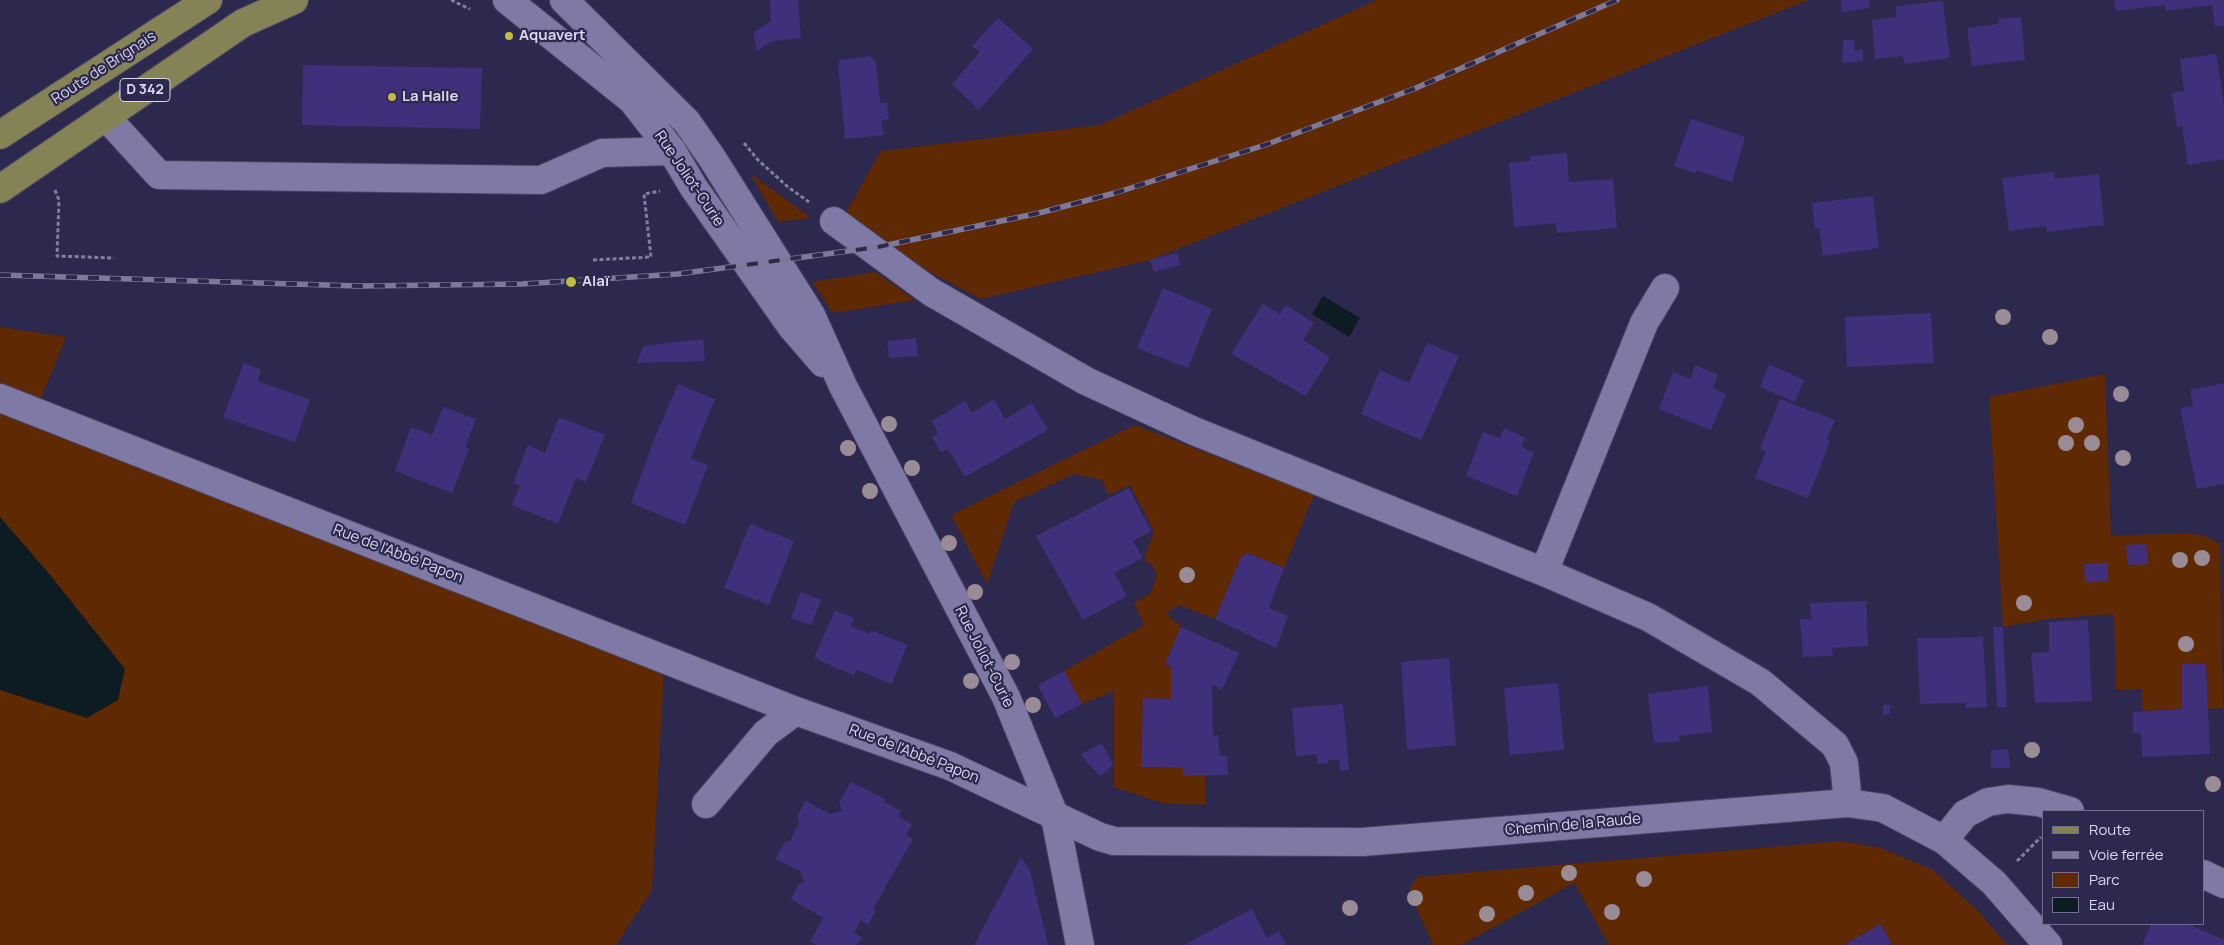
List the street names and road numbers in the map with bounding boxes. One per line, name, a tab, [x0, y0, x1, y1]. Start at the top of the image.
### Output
street label: Route de Brignais	[48, 28, 160, 108]
road number: D 342	[120, 78, 170, 102]
street label: Rue Joliot-Curie	[650, 128, 728, 230]
street label: Rue de l'Abbé Papon	[330, 521, 466, 587]
street label: Rue Joliot-Curie	[951, 603, 1017, 711]
street label: Rue de l'Abbé Papon	[846, 721, 982, 787]
street label: Chemin de la Raude	[1504, 810, 1642, 840]

